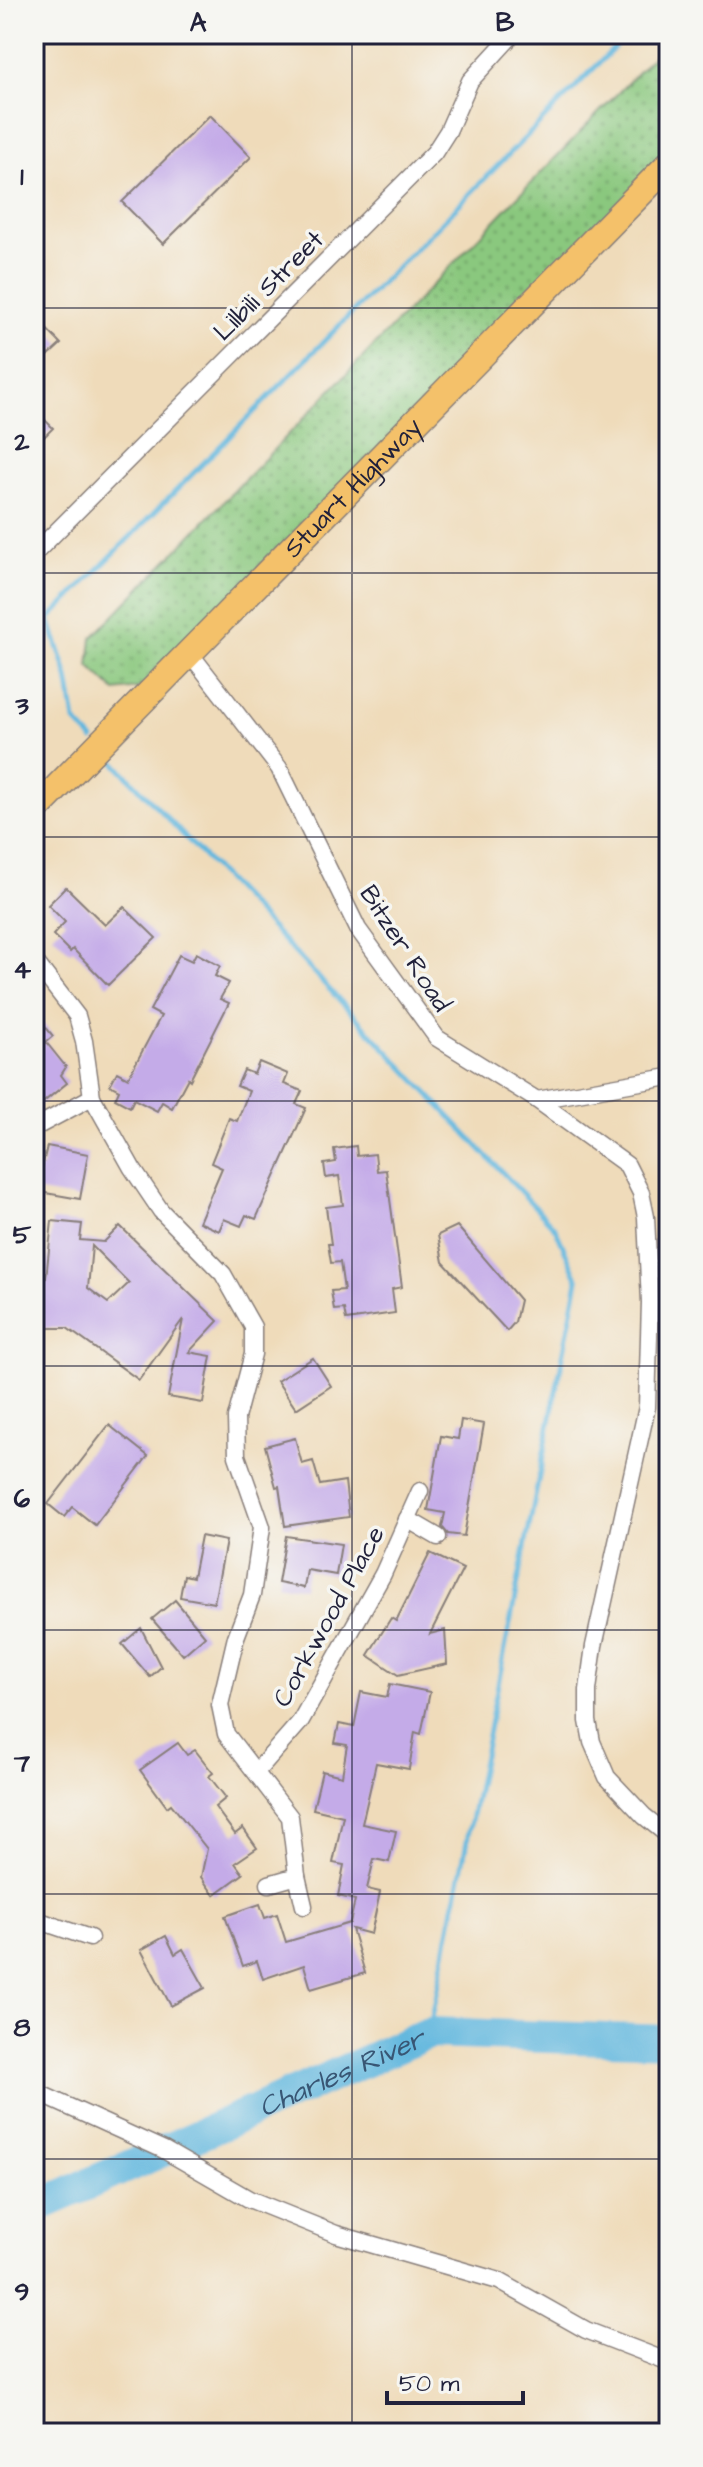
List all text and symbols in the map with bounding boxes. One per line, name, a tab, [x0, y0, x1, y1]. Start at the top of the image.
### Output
text: A	[190, 5, 207, 41]
text: B	[496, 5, 515, 41]
text: 1	[20, 159, 24, 195]
street label: Lilbili Street	[205, 222, 332, 349]
street label: Stuart Highway	[276, 410, 431, 566]
text: 2	[14, 424, 30, 460]
text: 3	[14, 688, 29, 724]
street label: Bitzer Road	[351, 878, 460, 1019]
text: 4	[13, 952, 31, 988]
text: 5	[13, 1217, 32, 1253]
text: 6	[14, 1481, 31, 1517]
street label: Corkwood Place	[264, 1520, 394, 1713]
text: 7	[13, 1745, 30, 1781]
text: 8	[14, 2010, 31, 2046]
water label: Charles River	[253, 2018, 433, 2127]
text: 9	[15, 2274, 29, 2310]
scale bar	[387, 2355, 523, 2405]
text: 50 m	[399, 2367, 460, 2401]

